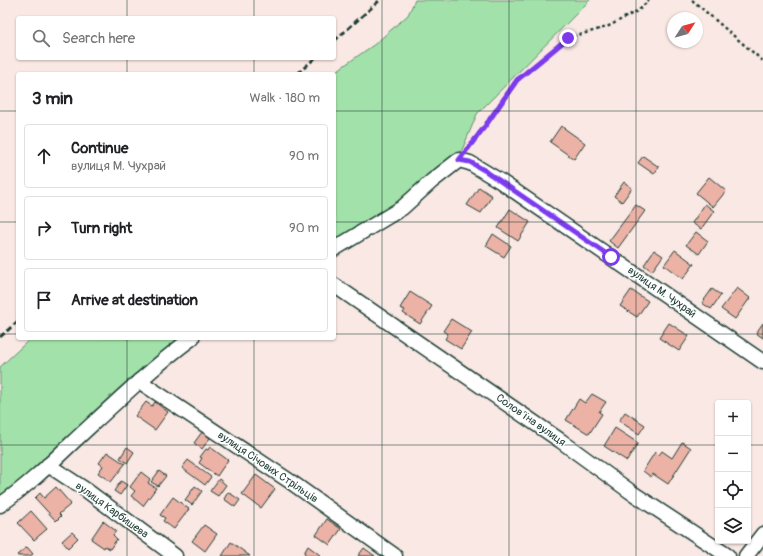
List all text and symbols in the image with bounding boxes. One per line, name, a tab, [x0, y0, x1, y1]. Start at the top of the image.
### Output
north arrow	[667, 12, 703, 48]
search box	[16, 16, 336, 60]
icon: search	[30, 27, 52, 49]
text: Search here	[62, 29, 135, 48]
route end	[559, 29, 577, 47]
text: 3 min	[32, 88, 73, 109]
text: Walk · 180 m	[250, 90, 320, 106]
text: Continue	[71, 139, 129, 158]
icon: ahead	[33, 145, 55, 167]
text: 90 m	[289, 148, 319, 164]
text: вулиця М. Чухрай	[71, 158, 166, 174]
icon: right	[33, 217, 55, 239]
text: Turn right	[71, 219, 132, 238]
text: 90 m	[289, 220, 319, 236]
route start	[602, 248, 620, 266]
street label: вулиця М. Чухрай	[625, 264, 699, 320]
icon: arrive	[33, 289, 55, 311]
text: Arrive at destination	[71, 291, 198, 310]
street label: Соловʼїна вулиця	[494, 391, 568, 449]
map controls	[715, 400, 751, 544]
button: +	[715, 400, 751, 436]
street label: вулиця Січових Стрільців	[215, 429, 321, 505]
button: −	[715, 436, 751, 472]
button: locate	[715, 472, 751, 508]
street label: вулиця Карбишева	[73, 479, 151, 541]
button: layers	[715, 508, 751, 544]

